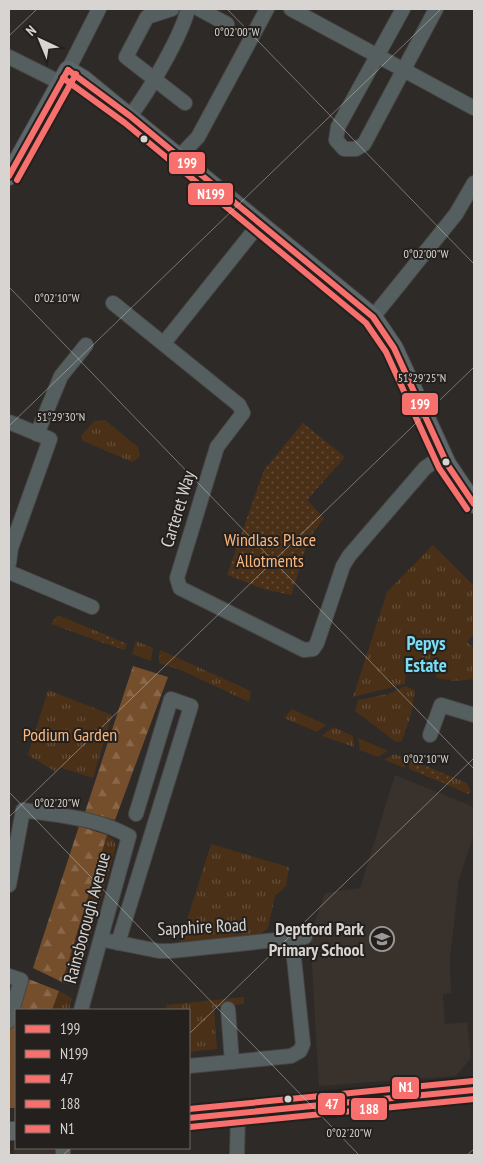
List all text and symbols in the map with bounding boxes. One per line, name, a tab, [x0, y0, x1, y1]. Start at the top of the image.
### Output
north arrow	[15, 15, 65, 65]
text: N	[22, 22, 40, 40]
text: 0°02'00"W	[214, 24, 260, 39]
unlabelled marker	[139, 134, 149, 144]
line badge: 199	[168, 151, 206, 175]
text: 199	[177, 154, 197, 172]
line badge: N199	[187, 182, 234, 206]
text: N199	[197, 185, 225, 203]
text: 0°02'00"W	[403, 246, 449, 261]
text: 0°02'10"W	[34, 290, 80, 305]
text: 51°29'25"N	[398, 370, 446, 385]
line badge: 199	[401, 392, 439, 416]
text: 199	[410, 395, 430, 413]
text: 51°29'30"N	[37, 409, 85, 424]
unlabelled marker	[441, 457, 451, 467]
street label: Carteret Way	[155, 467, 200, 550]
park label: Windlass Place Allotments	[224, 528, 316, 572]
district label: Pepys Estate	[405, 631, 447, 677]
park label: Podium Garden	[23, 723, 117, 746]
text: 0°02'10"W	[403, 751, 449, 766]
text: 0°02'20"W	[34, 795, 80, 810]
street label: Rainsborough Avenue	[58, 850, 115, 986]
street label: Sapphire Road	[157, 913, 247, 940]
place label: Deptford Park Primary School	[269, 917, 365, 961]
school or university icon: Deptford Park Primary School	[369, 926, 395, 952]
legend	[15, 1009, 190, 1149]
text: 199	[60, 1019, 80, 1038]
text: N199	[60, 1044, 88, 1063]
text: 47	[60, 1069, 74, 1088]
line badge: N1	[391, 1076, 420, 1100]
text: N1	[399, 1078, 413, 1096]
line badge: 47	[317, 1092, 346, 1116]
text: 188	[60, 1094, 80, 1113]
unlabelled marker	[283, 1094, 293, 1104]
text: 47	[325, 1095, 339, 1113]
line badge: 188	[350, 1097, 388, 1121]
text: 188	[359, 1100, 379, 1118]
text: N1	[60, 1119, 75, 1138]
text: 0°02'20"W	[326, 1125, 372, 1140]

